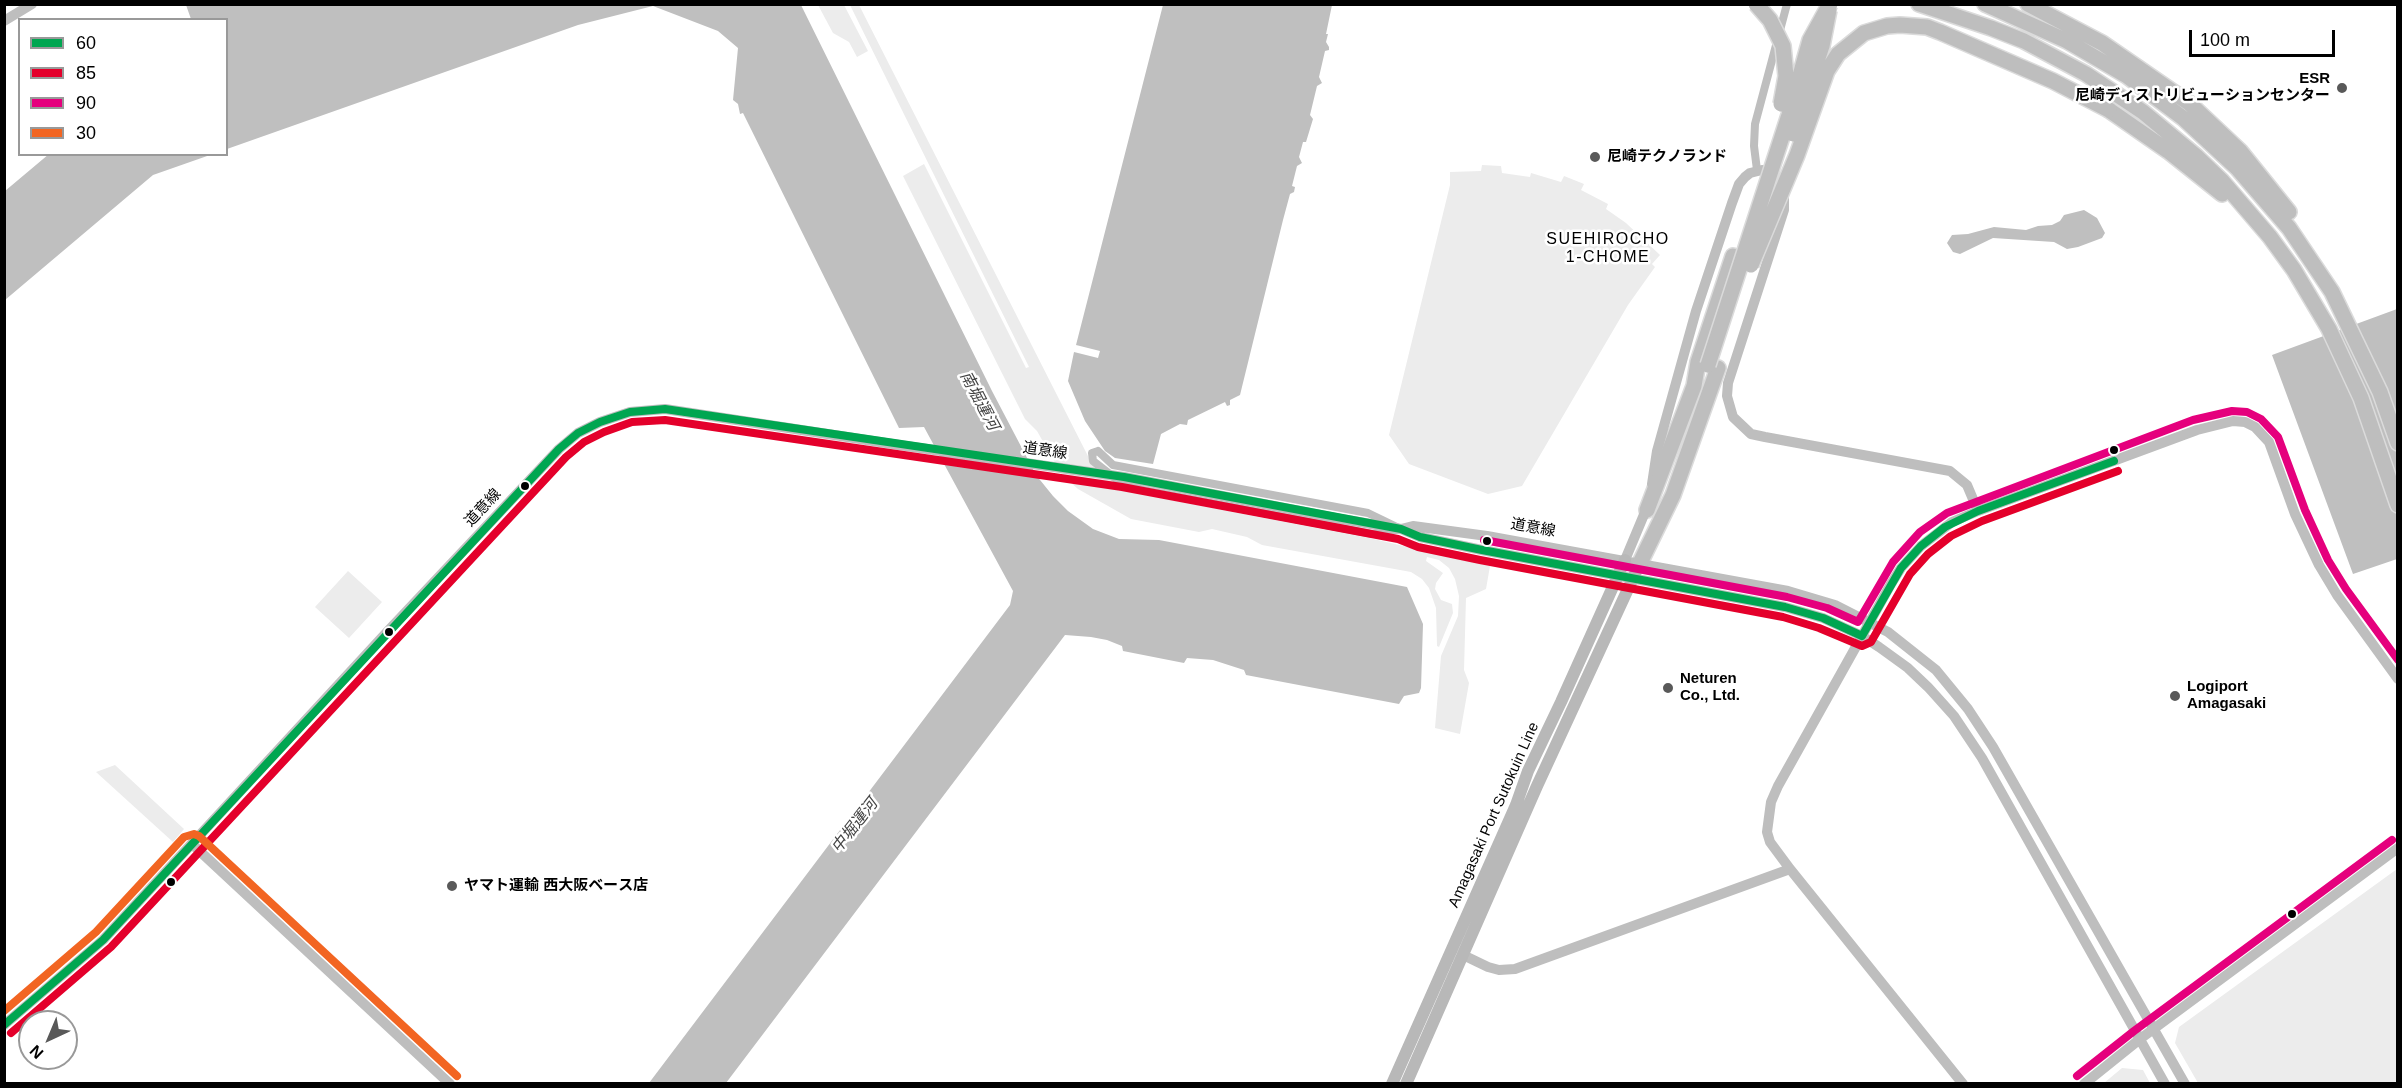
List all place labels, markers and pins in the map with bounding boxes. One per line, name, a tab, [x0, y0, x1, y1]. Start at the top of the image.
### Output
place label: ESR 尼崎ディストリビューションセンター	[2075, 70, 2330, 105]
marker: ESR 尼崎ディストリビューションセンター	[2335, 81, 2349, 95]
place label: 尼崎テクノランド	[1607, 148, 1727, 166]
marker: 尼崎テクノランド	[1588, 150, 1602, 164]
unlabelled marker	[2108, 444, 2120, 456]
unlabelled marker	[519, 480, 531, 492]
unlabelled marker	[1481, 535, 1493, 547]
unlabelled marker	[383, 626, 395, 638]
place label: Neturen Co., Ltd.	[1680, 670, 1740, 705]
place label: Logiport Amagasaki	[2187, 678, 2266, 713]
marker: Neturen Co., Ltd.	[1661, 681, 1675, 695]
marker: Logiport Amagasaki	[2168, 689, 2182, 703]
unlabelled marker	[165, 876, 177, 888]
place label: ヤマト運輸 西大阪ベース店	[464, 877, 648, 895]
marker: ヤマト運輸 西大阪ベース店	[445, 879, 459, 893]
unlabelled marker	[2286, 908, 2298, 920]

